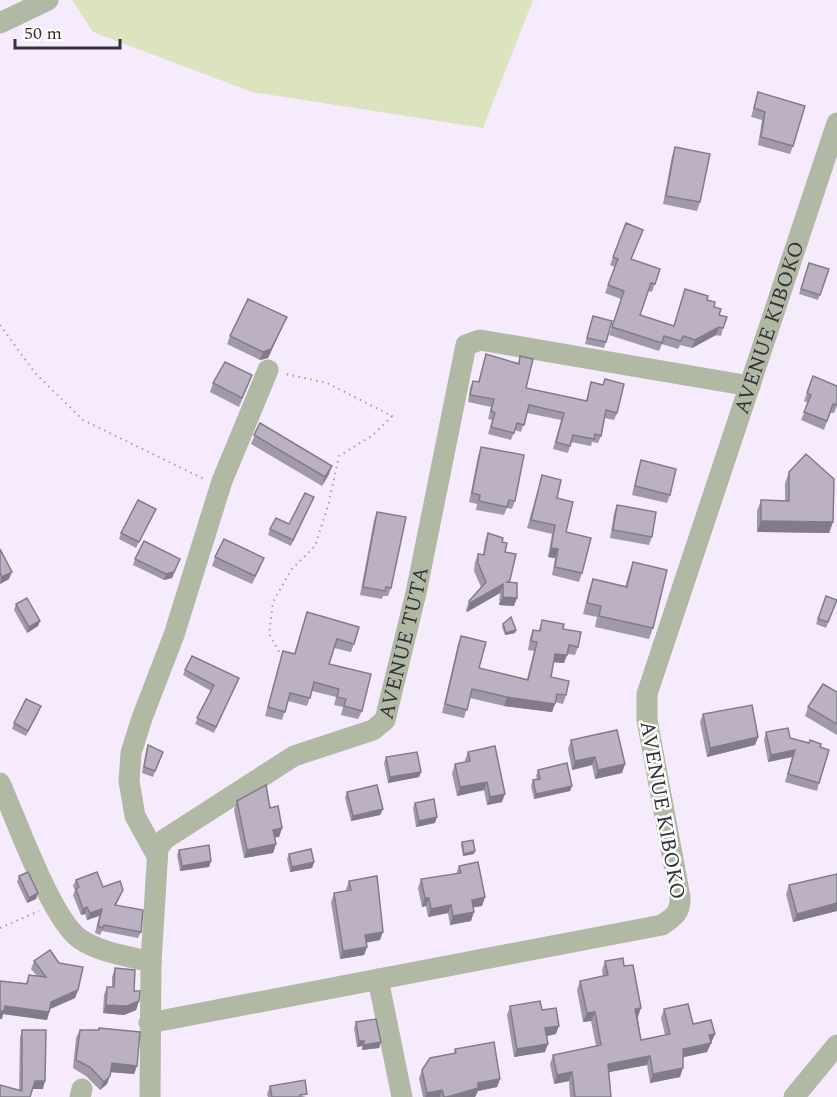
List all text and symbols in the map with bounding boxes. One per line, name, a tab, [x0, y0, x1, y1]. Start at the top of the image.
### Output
scale bar	[15, 12, 120, 50]
text: 50 m	[24, 20, 62, 47]
street label: AVENUE KIBOKO	[726, 237, 814, 419]
street label: AVENUE TUTA	[371, 564, 438, 723]
street label: AVENUE KIBOKO	[631, 718, 693, 902]

